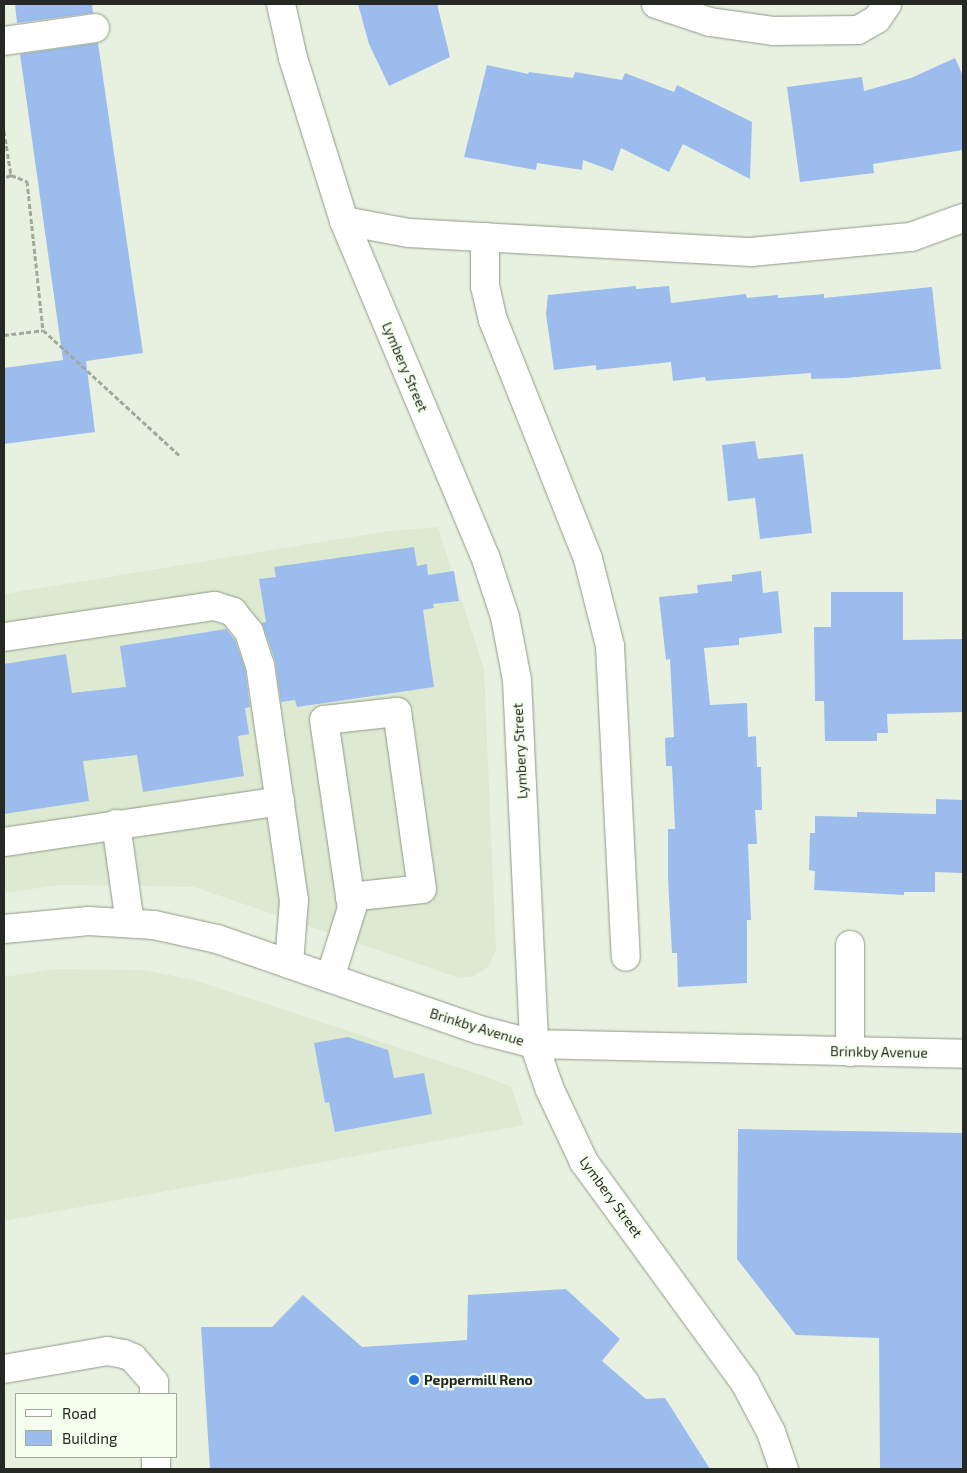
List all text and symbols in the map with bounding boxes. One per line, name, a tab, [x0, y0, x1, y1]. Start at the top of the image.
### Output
street label: Lymbery Street	[378, 319, 432, 415]
street label: Lymbery Street	[509, 702, 531, 800]
street label: Brinkby Avenue	[428, 1005, 526, 1049]
street label: Brinkby Avenue	[830, 1043, 928, 1061]
street label: Lymbery Street	[576, 1153, 646, 1241]
place label: Peppermill Reno	[424, 1372, 533, 1388]
marker: Peppermill Reno	[408, 1374, 420, 1386]
legend	[15, 1393, 178, 1458]
text: Road	[62, 1404, 97, 1422]
text: Building	[62, 1429, 117, 1447]

